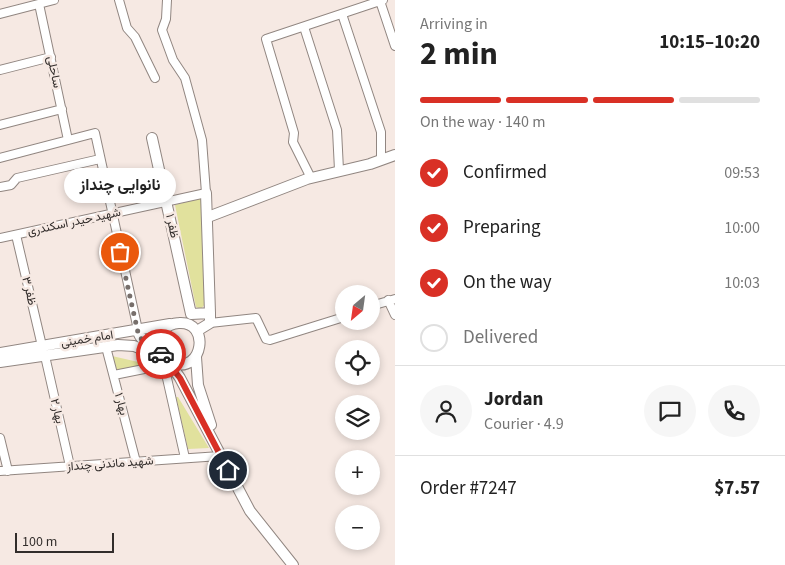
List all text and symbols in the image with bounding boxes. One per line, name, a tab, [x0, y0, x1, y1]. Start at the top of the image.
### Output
text: Arriving in	[420, 13, 488, 35]
text: 10:15–10:20	[659, 29, 760, 56]
text: 2 min	[420, 31, 498, 77]
street label: ساحلی	[42, 54, 66, 90]
text: On the way · 140 m	[420, 111, 545, 133]
icon: check	[420, 159, 448, 187]
text: Confirmed	[463, 159, 547, 186]
text: 09:53	[724, 162, 760, 184]
callout: نانوایی چنداز	[64, 167, 176, 202]
text: نانوایی چنداز	[79, 174, 161, 196]
street label: شهید حیدر اسکندری	[26, 204, 122, 240]
street label: ظفر ۱	[161, 212, 183, 240]
icon: check	[420, 214, 448, 242]
text: Preparing	[463, 214, 541, 241]
text: 10:00	[724, 217, 760, 239]
pin	[99, 231, 141, 273]
icon: bag	[106, 238, 134, 266]
icon: check	[420, 269, 448, 297]
text: On the way	[463, 269, 552, 296]
text: 10:03	[724, 272, 760, 294]
street label: ظفر ۳	[17, 275, 41, 307]
north arrow	[335, 285, 380, 330]
map controls	[335, 285, 380, 550]
text: Delivered	[463, 324, 538, 351]
street label: امام خمینی	[60, 326, 114, 352]
courier	[136, 329, 186, 379]
icon: car	[147, 340, 175, 368]
button: locate	[335, 340, 380, 385]
button: person	[420, 385, 472, 437]
button: chat	[644, 385, 696, 437]
button: phone	[708, 385, 760, 437]
text: Jordan	[484, 386, 543, 413]
street label: بهار ۱	[110, 391, 132, 417]
button: layers	[335, 395, 380, 440]
street label: بهار ۲	[46, 397, 68, 425]
text: Courier · 4.9	[484, 413, 564, 435]
pin	[207, 449, 249, 491]
button: +	[335, 450, 380, 495]
street label: شهید ماندنی چنداز	[65, 452, 154, 476]
icon: home	[214, 456, 242, 484]
text: Order #7247	[420, 475, 517, 502]
text: $7.57	[714, 475, 760, 502]
button: −	[335, 505, 380, 550]
scale bar	[15, 530, 114, 553]
text: 100 m	[22, 532, 57, 552]

